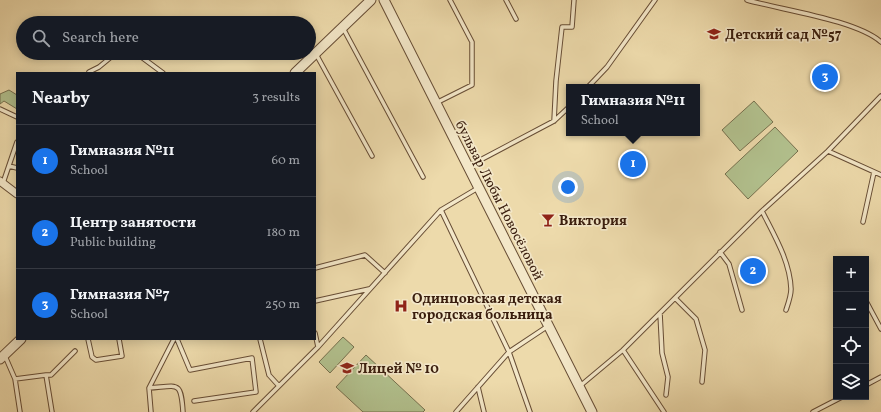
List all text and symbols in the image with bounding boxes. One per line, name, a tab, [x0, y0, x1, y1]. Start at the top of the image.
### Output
search box	[16, 16, 316, 60]
school or university icon: Детский сад №57	[706, 26, 722, 42]
place label: Детский сад №57	[725, 26, 842, 45]
icon: search	[30, 27, 52, 49]
text: Search here	[62, 28, 139, 49]
pin: 3	[812, 62, 838, 92]
popup	[566, 84, 700, 136]
text: Nearby	[32, 87, 90, 110]
text: 3 results	[252, 89, 300, 107]
text: Гимназия №11	[581, 91, 685, 112]
text: School	[581, 112, 619, 130]
street label: бульвар Любы Новосёловой	[450, 117, 548, 284]
text: Гимназия №11	[70, 141, 175, 162]
pin: 1	[620, 149, 646, 179]
text: 1	[42, 152, 48, 170]
text: 60 m	[272, 152, 300, 170]
text: School	[70, 162, 108, 180]
your location	[558, 177, 578, 197]
bar icon: Виктория	[540, 212, 556, 228]
place label: Виктория	[559, 212, 627, 231]
text: Центр занятости	[70, 213, 196, 234]
text: 2	[42, 224, 48, 242]
text: 180 m	[266, 224, 300, 242]
text: Public building	[70, 234, 156, 252]
pin: 2	[740, 256, 766, 286]
map controls	[833, 256, 869, 400]
button: +	[833, 256, 869, 292]
text: Гимназия №7	[70, 285, 170, 306]
place label: Одинцовская детская городская больница	[412, 290, 562, 325]
button: −	[833, 292, 869, 328]
text: 3	[42, 296, 48, 314]
text: 250 m	[265, 296, 300, 314]
hospital icon: Одинцовская детская городская больница	[393, 298, 409, 314]
text: School	[70, 306, 108, 324]
button: locate	[833, 328, 869, 364]
school or university icon: Лицей № 10	[339, 360, 355, 376]
place label: Лицей № 10	[358, 360, 439, 379]
button: layers	[833, 364, 869, 400]

